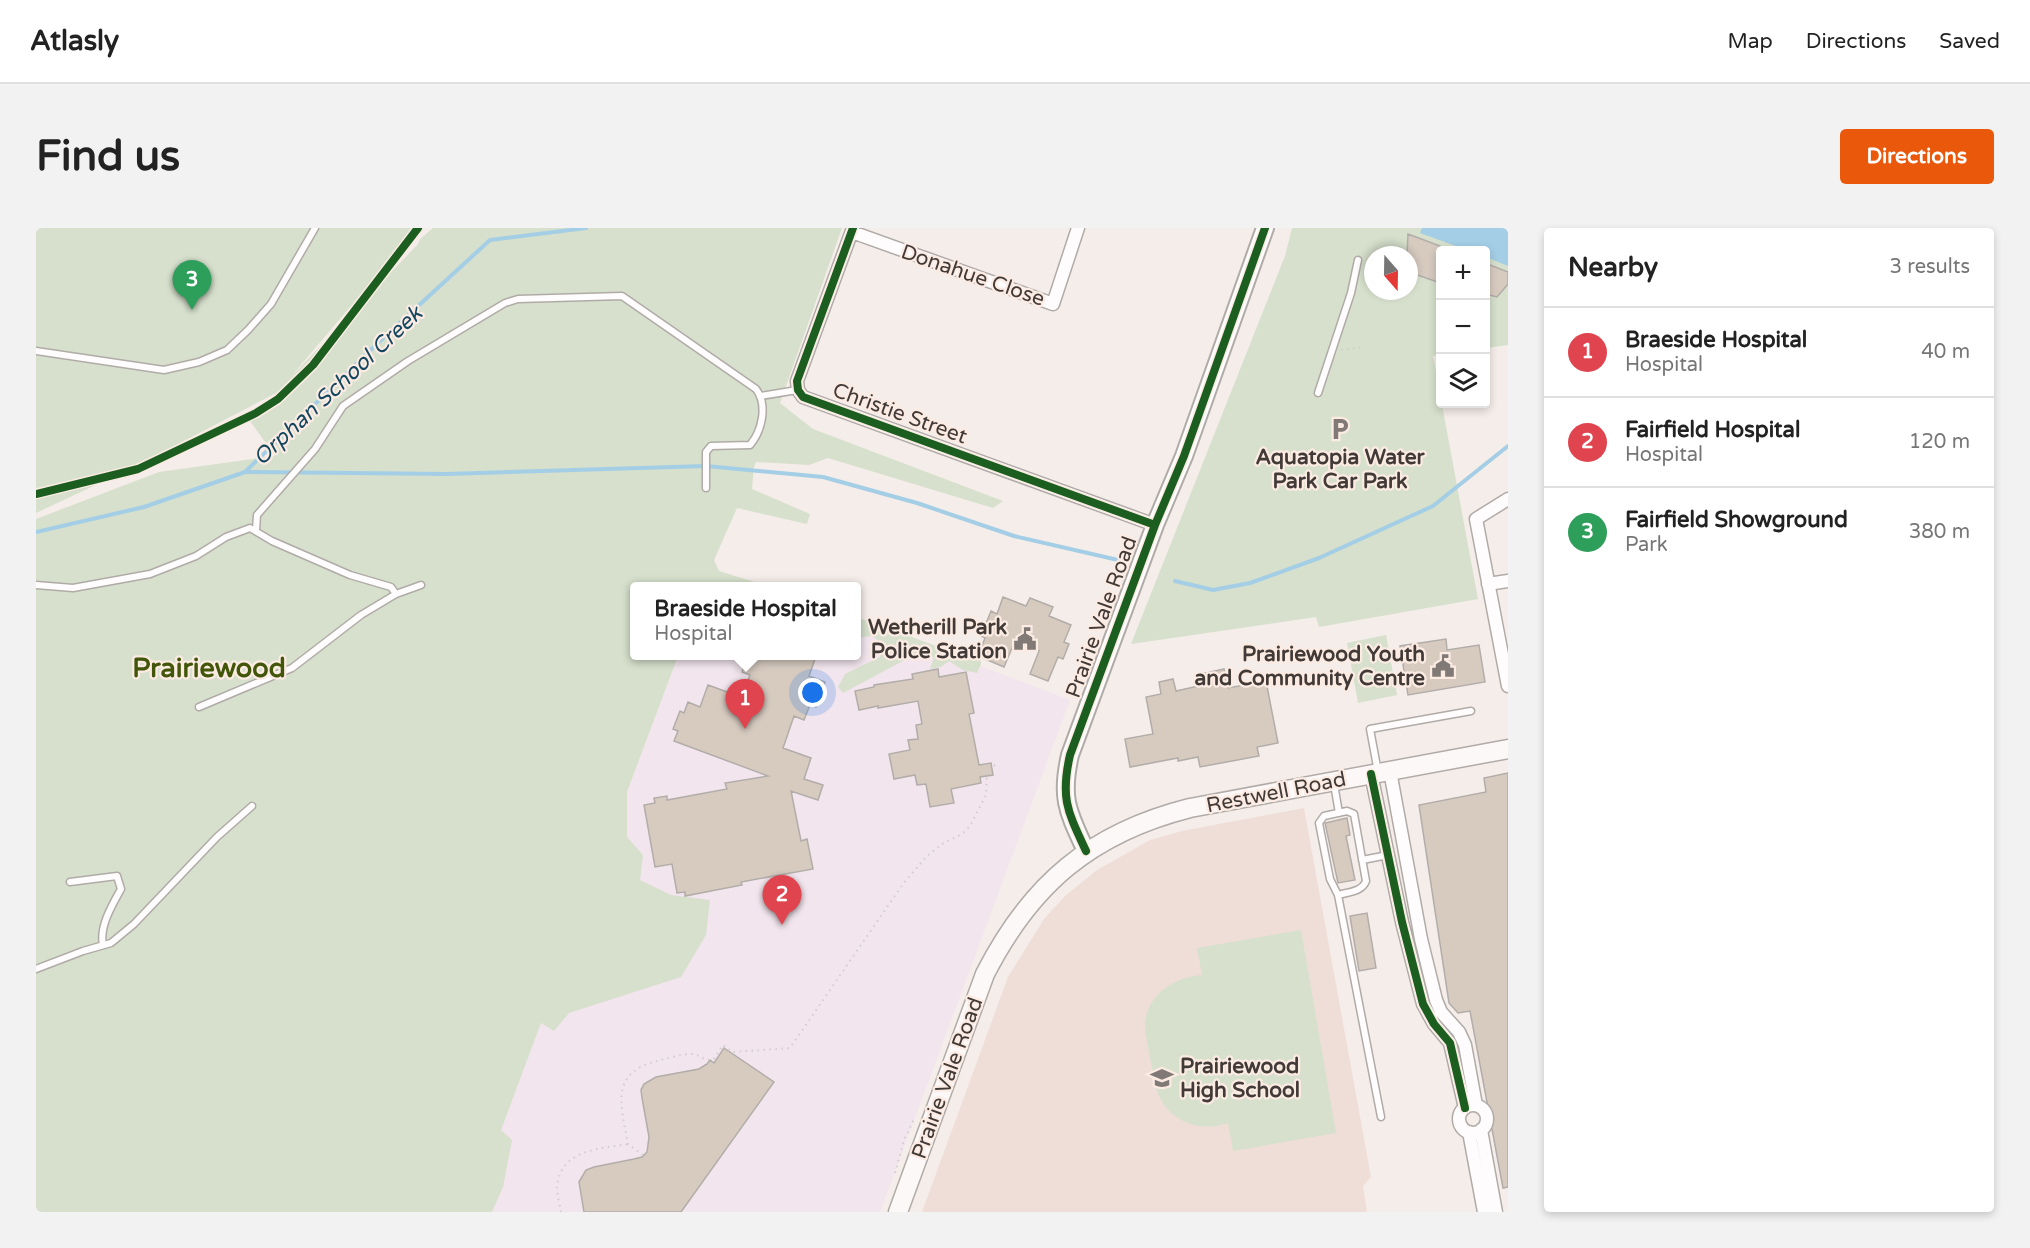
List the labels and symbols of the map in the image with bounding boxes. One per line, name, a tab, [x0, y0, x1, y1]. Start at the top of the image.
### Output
street label: Donahue Close	[898, 239, 1048, 312]
north arrow	[1364, 246, 1418, 300]
pin: 3	[172, 260, 212, 310]
water label: Orphan School Creek	[248, 299, 429, 471]
street label: Christie Street	[829, 378, 970, 449]
parking icon: Aquatopia Water Park Car Park	[1327, 416, 1353, 442]
place label: Aquatopia Water Park Car Park	[1255, 445, 1426, 494]
street label: Prairie Vale Road	[1061, 533, 1142, 701]
place label: Wetherill Park Police Station	[868, 615, 1008, 664]
public building icon: Wetherill Park Police Station	[1012, 626, 1038, 652]
place label: Prairiewood Youth and Community Centre	[1194, 642, 1425, 691]
district label: Prairiewood	[132, 652, 286, 685]
public building icon: Prairiewood Youth and Community Centre	[1430, 653, 1456, 679]
your location	[798, 678, 827, 707]
pin: 1	[726, 680, 764, 729]
street label: Restwell Road	[1204, 767, 1348, 818]
pin: 2	[762, 876, 802, 925]
street label: Prairie Vale Road	[907, 994, 988, 1162]
place label: Prairiewood High School	[1180, 1054, 1300, 1103]
school or university icon: Prairiewood High School	[1149, 1065, 1175, 1091]

